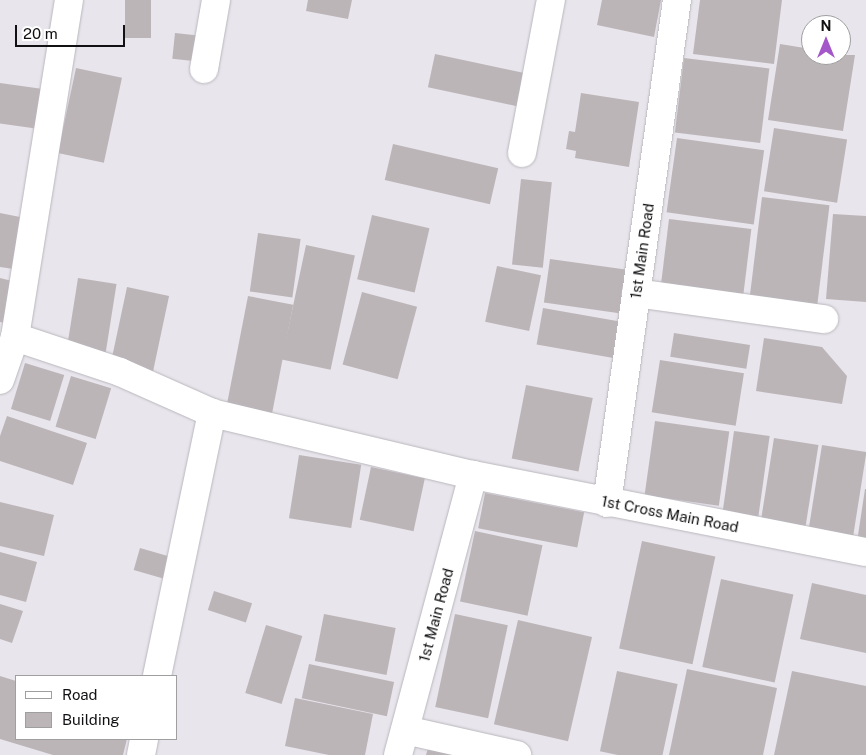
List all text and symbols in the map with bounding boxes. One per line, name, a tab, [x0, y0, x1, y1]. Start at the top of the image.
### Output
scale bar	[18, 15, 128, 47]
north arrow	[801, 15, 851, 65]
text: N	[821, 18, 831, 34]
text: 20 m	[23, 25, 58, 42]
street label: 1st Main Road	[626, 202, 658, 300]
street label: 1st Cross Main Road	[600, 492, 740, 536]
street label: 1st Main Road	[415, 566, 457, 664]
legend	[15, 675, 178, 740]
text: Road	[62, 686, 98, 703]
text: Building	[62, 711, 120, 728]

